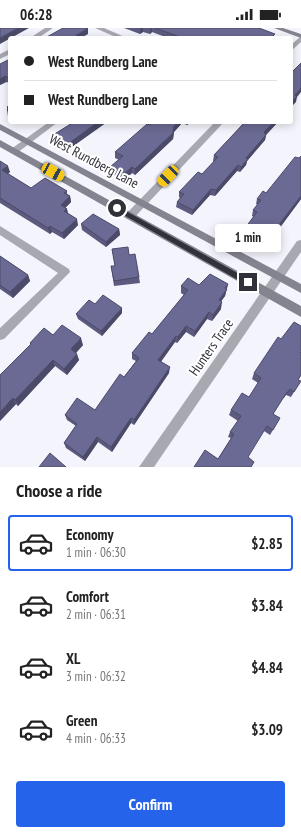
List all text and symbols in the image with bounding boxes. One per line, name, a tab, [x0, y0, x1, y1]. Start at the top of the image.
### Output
text: 06:28	[20, 5, 52, 24]
text: West Rundberg Lane	[48, 52, 158, 71]
text: West Rundberg Lane	[48, 90, 158, 109]
street label: West Rundberg Lane	[46, 130, 142, 192]
car	[40, 161, 66, 183]
car	[155, 163, 181, 189]
route start	[108, 199, 126, 217]
callout: 1 min	[215, 224, 281, 252]
text: 1 min	[235, 229, 261, 246]
route end	[239, 273, 257, 291]
street label: Hunters Trace	[185, 315, 237, 379]
text: Choose a ride	[16, 479, 102, 502]
icon: car	[18, 525, 54, 561]
text: Economy	[66, 525, 114, 544]
text: $2.85	[251, 534, 283, 553]
text: 1 min · 06:30	[66, 544, 126, 561]
icon: car	[18, 587, 54, 623]
text: Comfort	[66, 587, 109, 606]
text: $3.84	[251, 596, 283, 615]
text: 2 min · 06:31	[66, 606, 126, 623]
icon: car	[18, 649, 54, 685]
text: XL	[66, 649, 80, 668]
text: $4.84	[251, 658, 283, 677]
text: 3 min · 06:32	[66, 668, 126, 685]
icon: car	[18, 711, 54, 747]
text: Green	[66, 711, 98, 730]
text: $3.09	[251, 720, 283, 739]
text: 4 min · 06:33	[66, 730, 126, 747]
button: Confirm	[16, 781, 285, 827]

